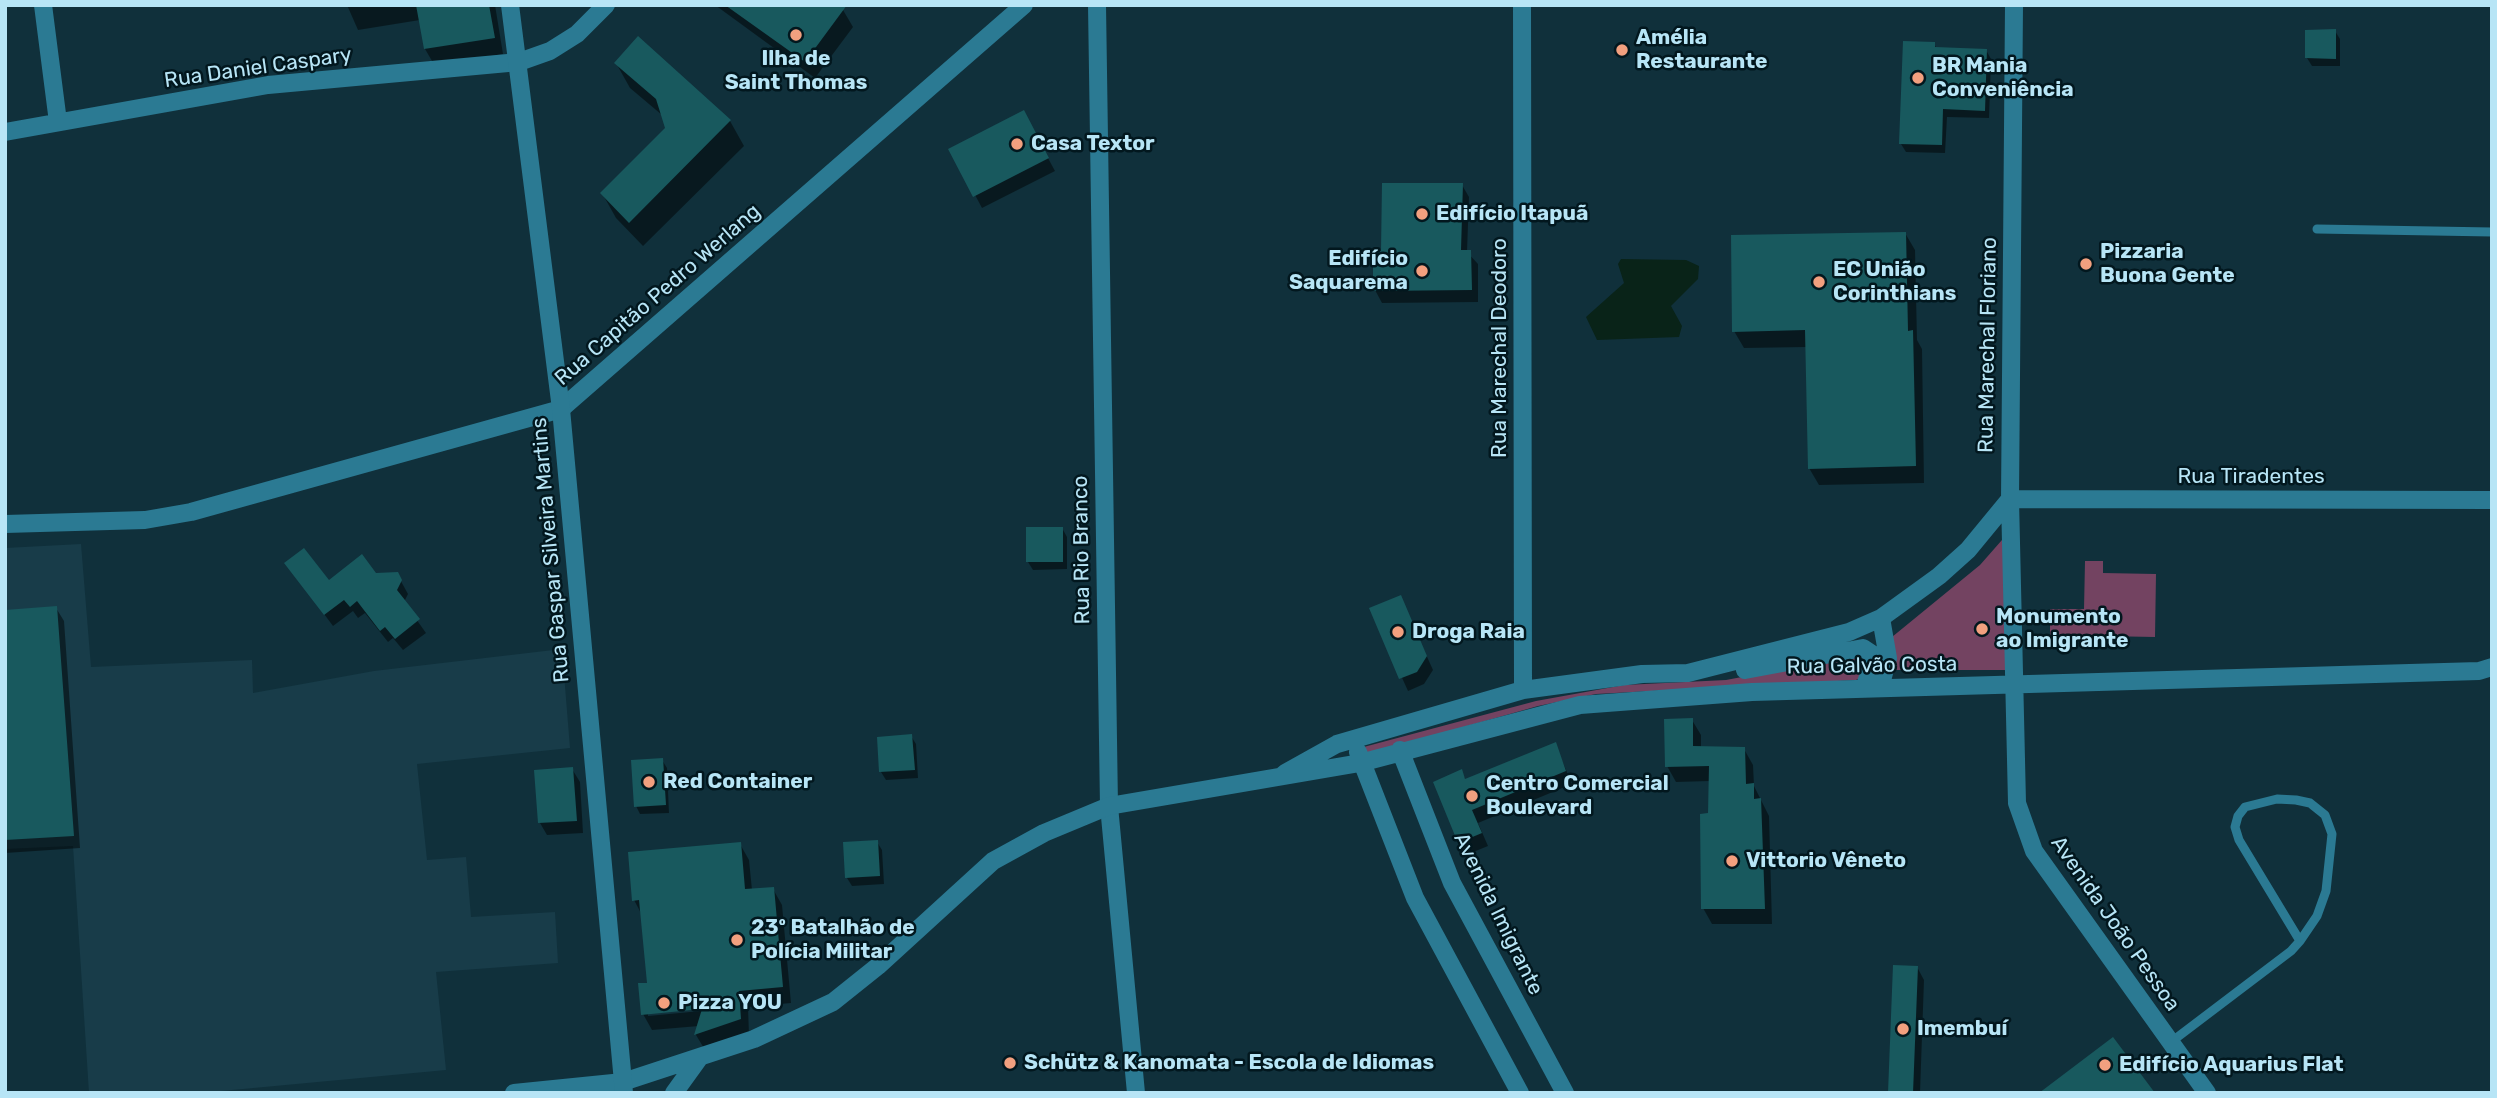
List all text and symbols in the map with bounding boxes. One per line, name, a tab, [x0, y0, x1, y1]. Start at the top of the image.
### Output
place label: Amélia Restaurante	[1636, 25, 1767, 75]
marker: Ilha de Saint Thomas	[788, 27, 804, 43]
street label: Rua Daniel Caspary	[163, 42, 353, 94]
marker: Amélia Restaurante	[1614, 42, 1630, 58]
place label: Ilha de Saint Thomas	[725, 46, 867, 96]
place label: BR Mania Conveniência	[1932, 53, 2074, 103]
marker: BR Mania Conveniência	[1910, 70, 1926, 86]
place label: Casa Textor	[1031, 131, 1155, 157]
marker: Casa Textor	[1009, 136, 1025, 152]
street label: Rua Capitão Pedro Werlang	[550, 199, 766, 391]
place label: Edifício Itapuã	[1436, 201, 1588, 227]
marker: Edifício Itapuã	[1414, 206, 1430, 222]
street label: Rua Marechal Floriano	[1974, 237, 2002, 453]
street label: Rua Marechal Deodoro	[1487, 238, 1513, 458]
place label: Pizzaria Buona Gente	[2100, 239, 2235, 289]
place label: Edifício Saquarema	[1289, 246, 1408, 296]
marker: Pizzaria Buona Gente	[2078, 256, 2094, 272]
place label: EC União Corinthians	[1833, 257, 1956, 307]
marker: Edifício Saquarema	[1414, 263, 1430, 279]
marker: EC União Corinthians	[1811, 274, 1827, 290]
street label: Rua Gaspar Silveira Martins	[527, 416, 575, 684]
street label: Rua Tiradentes	[2177, 464, 2325, 490]
street label: Rua Rio Branco	[1068, 475, 1096, 625]
place label: Monumento ao Imigrante	[1996, 604, 2128, 654]
place label: Droga Raia	[1412, 619, 1525, 645]
marker: Monumento ao Imigrante	[1974, 621, 1990, 637]
marker: Droga Raia	[1390, 624, 1406, 640]
street label: Rua Galvão Costa	[1786, 652, 1958, 680]
place label: Red Container	[663, 769, 812, 795]
place label: Centro Comercial Boulevard	[1486, 771, 1669, 821]
marker: Red Container	[641, 774, 657, 790]
marker: Centro Comercial Boulevard	[1464, 788, 1480, 804]
street label: Avenida Imigrante	[1448, 829, 1548, 999]
street label: Avenida João Pessoa	[2045, 832, 2185, 1016]
place label: Vittorio Vêneto	[1746, 848, 1906, 874]
marker: Vittorio Vêneto	[1724, 853, 1740, 869]
place label: 23º Batalhão de Polícia Militar	[751, 915, 915, 965]
marker: 23º Batalhão de Polícia Militar	[729, 932, 745, 948]
place label: Pizza YOU	[678, 990, 782, 1016]
marker: Pizza YOU	[656, 995, 672, 1011]
place label: Imembuí	[1917, 1016, 2007, 1042]
marker: Imembuí	[1895, 1021, 1911, 1037]
place label: Schütz & Kanomata - Escola de Idiomas	[1024, 1050, 1434, 1076]
place label: Edifício Aquarius Flat	[2119, 1052, 2343, 1078]
marker: Schütz & Kanomata - Escola de Idiomas	[1002, 1055, 1018, 1071]
marker: Edifício Aquarius Flat	[2097, 1057, 2113, 1073]

